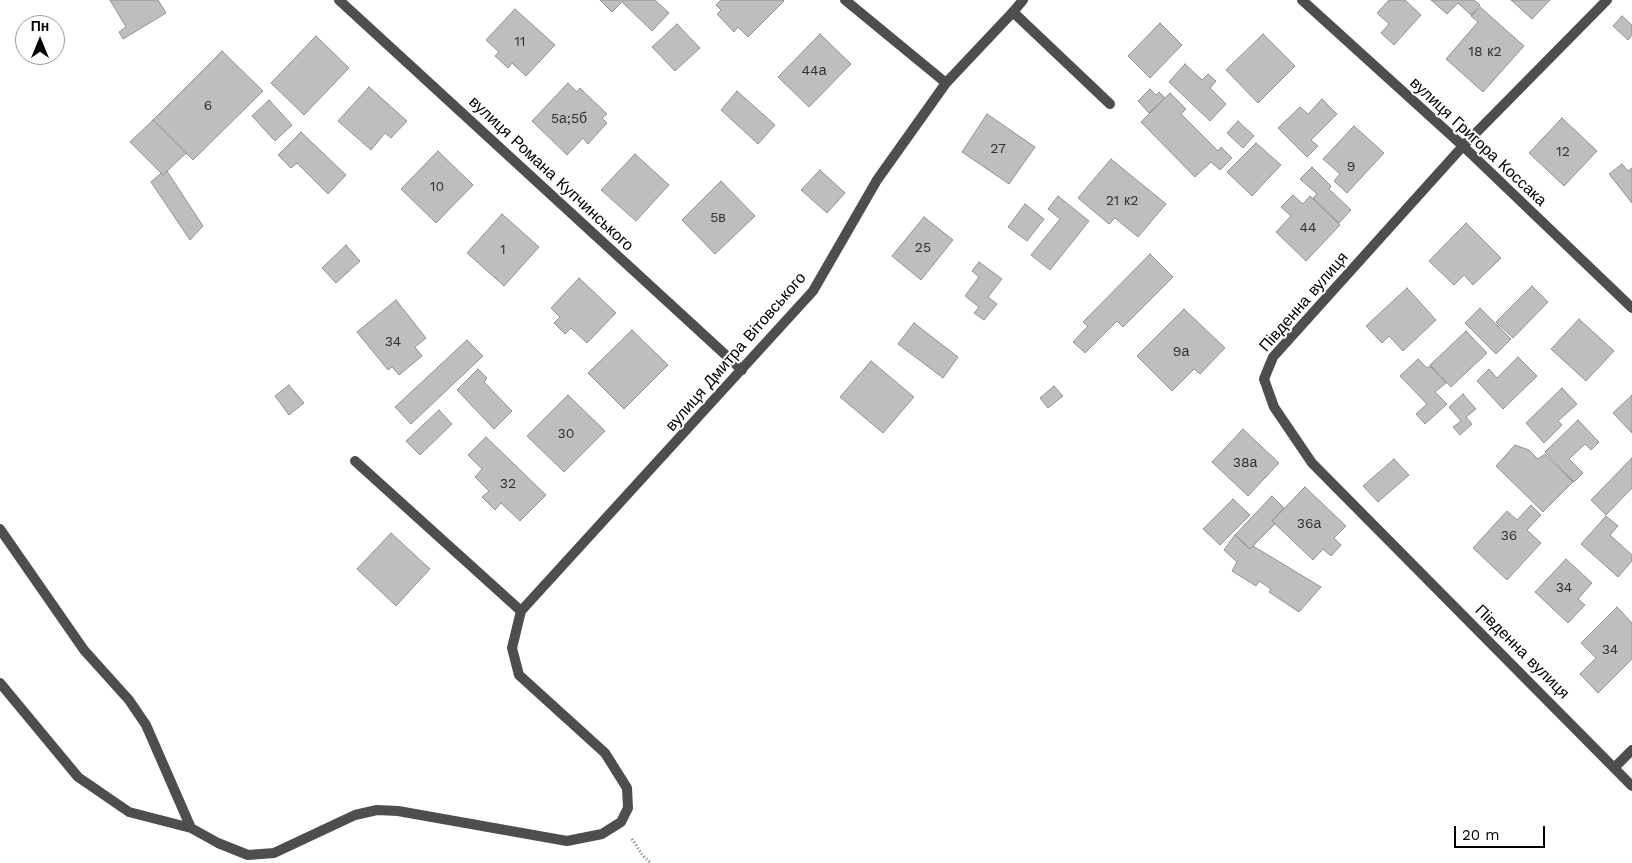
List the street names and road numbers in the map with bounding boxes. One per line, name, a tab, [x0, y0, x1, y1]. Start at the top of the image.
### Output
street label: вулиця Григора Коссака	[1406, 74, 1550, 210]
street label: вулиця Романа Купчинського	[465, 93, 637, 255]
street label: Південна вулиця	[1256, 248, 1352, 356]
street label: вулиця Дмитра Вітовського	[662, 269, 810, 435]
street label: Південна вулиця	[1471, 601, 1573, 703]

